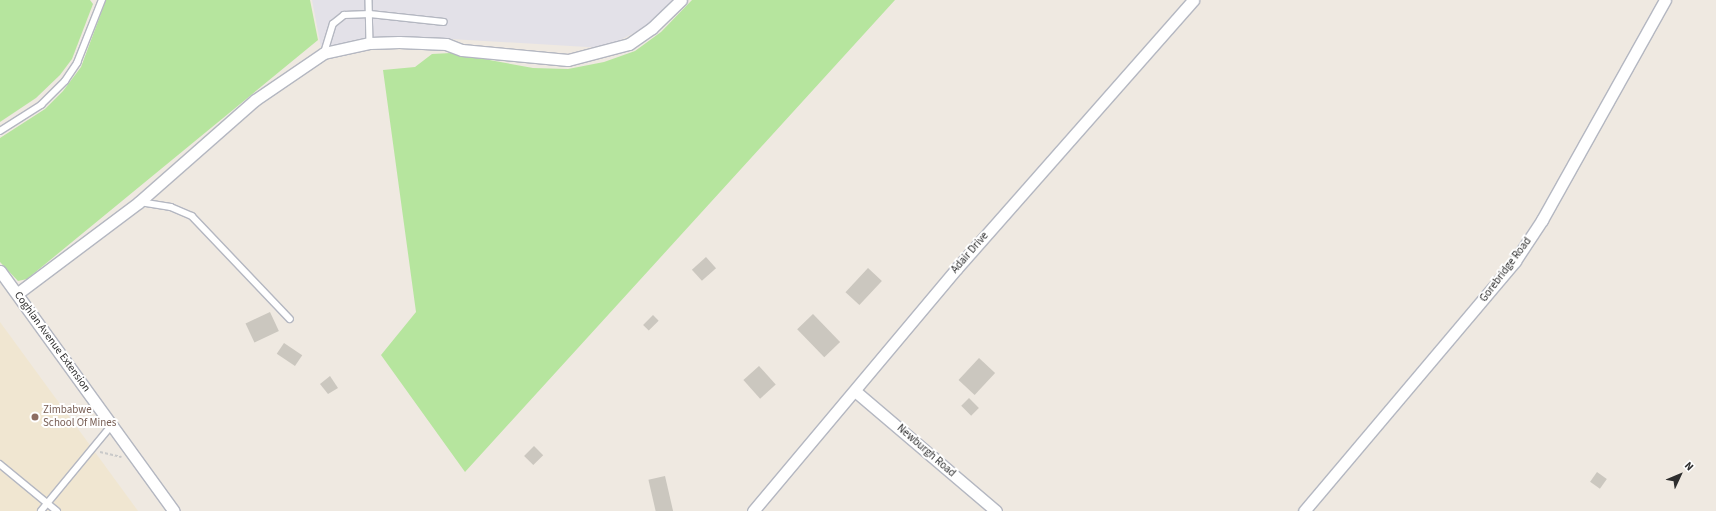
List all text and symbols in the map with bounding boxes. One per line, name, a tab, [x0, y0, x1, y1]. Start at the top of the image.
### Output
street label: Adair Drive	[949, 230, 991, 276]
street label: Gorebridge Road	[1477, 235, 1535, 305]
street label: Coghlan Avenue Extension	[11, 289, 93, 395]
place label: Zimbabwe School Of Mines	[43, 404, 116, 430]
marker: Zimbabwe School Of Mines	[30, 412, 40, 422]
street label: Newburgh Road	[894, 422, 958, 480]
north arrow	[1660, 455, 1700, 495]
text: N	[1681, 458, 1697, 474]

